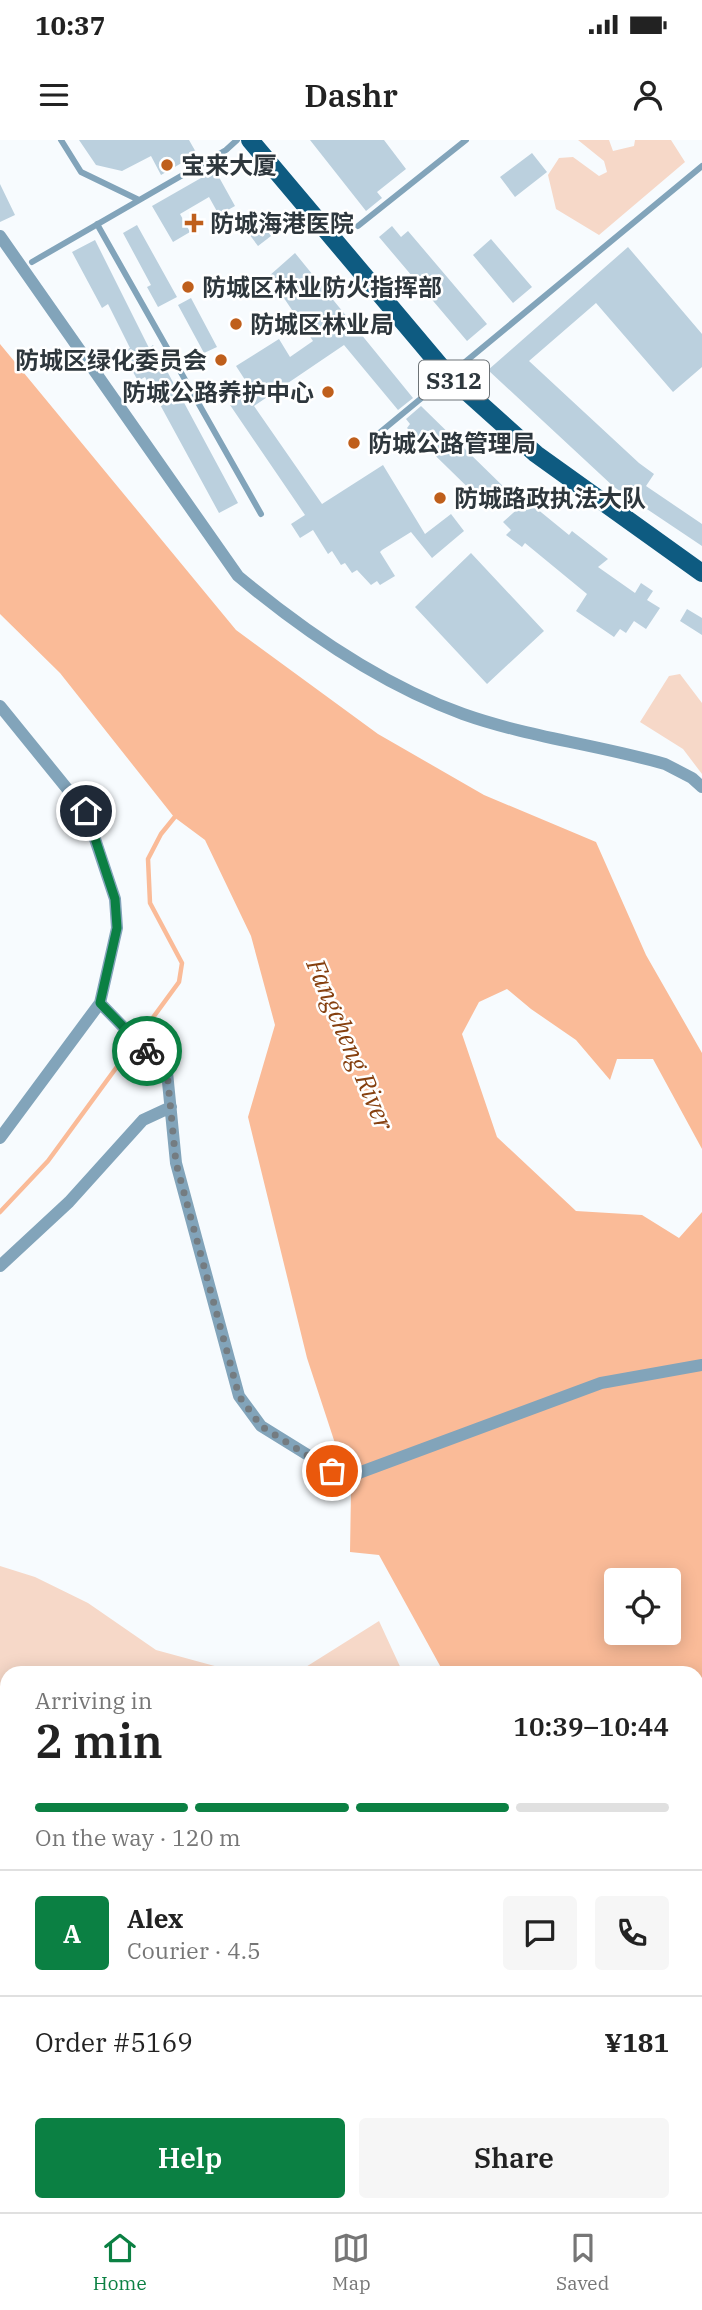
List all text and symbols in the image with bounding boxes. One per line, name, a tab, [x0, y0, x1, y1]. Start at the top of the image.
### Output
text: 10:37	[35, 8, 105, 42]
text: Dashr	[304, 74, 398, 116]
icon: menu	[35, 76, 73, 114]
icon: person	[629, 76, 667, 114]
place label: 宝来大厦	[181, 149, 277, 181]
marker: 宝来大厦	[159, 157, 175, 173]
place label: 防城海港医院	[210, 207, 354, 239]
marker: 防城海港医院	[184, 213, 204, 233]
place label: 防城区林业防火指挥部	[202, 271, 442, 303]
marker: 防城区林业防火指挥部	[180, 279, 196, 295]
place label: 防城区林业局	[250, 308, 394, 340]
marker: 防城区林业局	[228, 316, 244, 332]
place label: 防城区绿化委员会	[15, 344, 207, 376]
marker: 防城区绿化委员会	[213, 352, 229, 368]
road number: S312	[419, 360, 489, 400]
place label: 防城公路养护中心	[122, 376, 314, 408]
marker: 防城公路养护中心	[320, 384, 336, 400]
place label: 防城公路管理局	[368, 427, 536, 459]
marker: 防城公路管理局	[346, 435, 362, 451]
place label: 防城路政执法大队	[454, 482, 646, 514]
marker: 防城路政执法大队	[432, 490, 448, 506]
pin	[56, 781, 116, 841]
icon: home	[67, 792, 105, 830]
water label: Fangcheng River	[299, 952, 403, 1135]
courier	[112, 1016, 182, 1086]
icon: bike	[128, 1032, 166, 1070]
pin	[302, 1441, 362, 1501]
icon: bag	[313, 1452, 351, 1490]
map controls	[604, 1568, 681, 1645]
button: locate	[604, 1568, 681, 1645]
text: Arriving in	[35, 1685, 152, 1715]
text: 10:39–10:44	[513, 1709, 669, 1743]
text: 2 min	[35, 1711, 163, 1771]
text: On the way · 120 m	[35, 1822, 241, 1852]
button: chat	[503, 1896, 577, 1970]
button: phone	[595, 1896, 669, 1970]
text: Alex	[127, 1901, 183, 1935]
text: A	[63, 1916, 81, 1950]
text: Courier · 4.5	[127, 1935, 261, 1965]
text: Order #5169	[35, 2025, 193, 2059]
text: ¥181	[604, 2025, 669, 2059]
button: Help	[35, 2118, 345, 2198]
button: Share	[359, 2118, 669, 2198]
tab: Home	[93, 2229, 147, 2295]
tab: Map	[332, 2229, 371, 2295]
tab: Saved	[556, 2229, 609, 2295]

